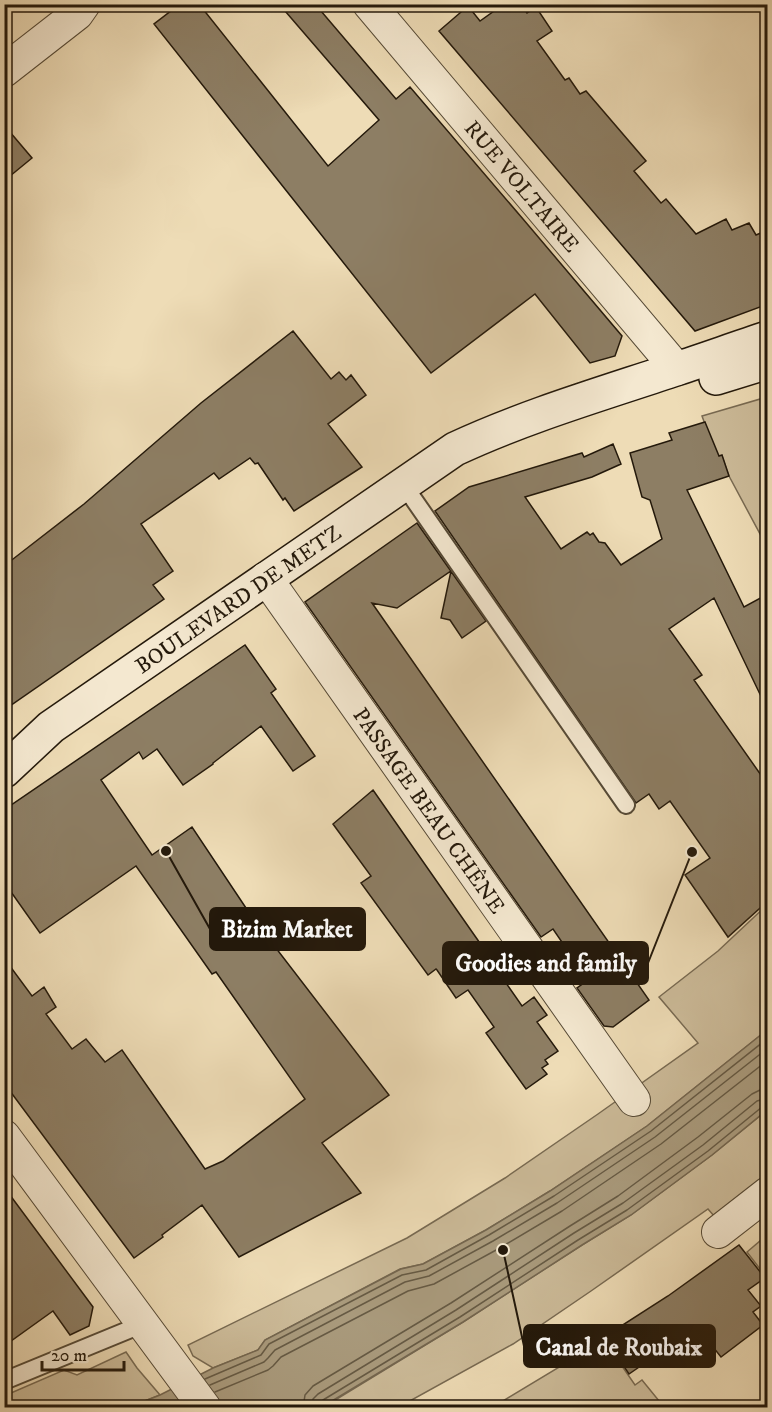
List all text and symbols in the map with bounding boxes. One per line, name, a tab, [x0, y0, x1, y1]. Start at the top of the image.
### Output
street label: RUE VOLTAIRE	[458, 115, 585, 258]
street label: BOULEVARD DE METZ	[131, 520, 347, 680]
street label: PASSAGE BEAU CHÊNE	[347, 703, 510, 919]
callout: Bizim Market	[210, 908, 365, 950]
text: Bizim Market	[221, 915, 353, 945]
callout: Goodies and family	[443, 942, 648, 984]
text: Goodies and family	[455, 949, 637, 979]
callout: Canal de Roubaix	[524, 1325, 715, 1367]
text: Canal de Roubaix	[536, 1333, 703, 1363]
scale bar	[42, 1334, 124, 1372]
text: 20 m	[51, 1345, 87, 1367]

